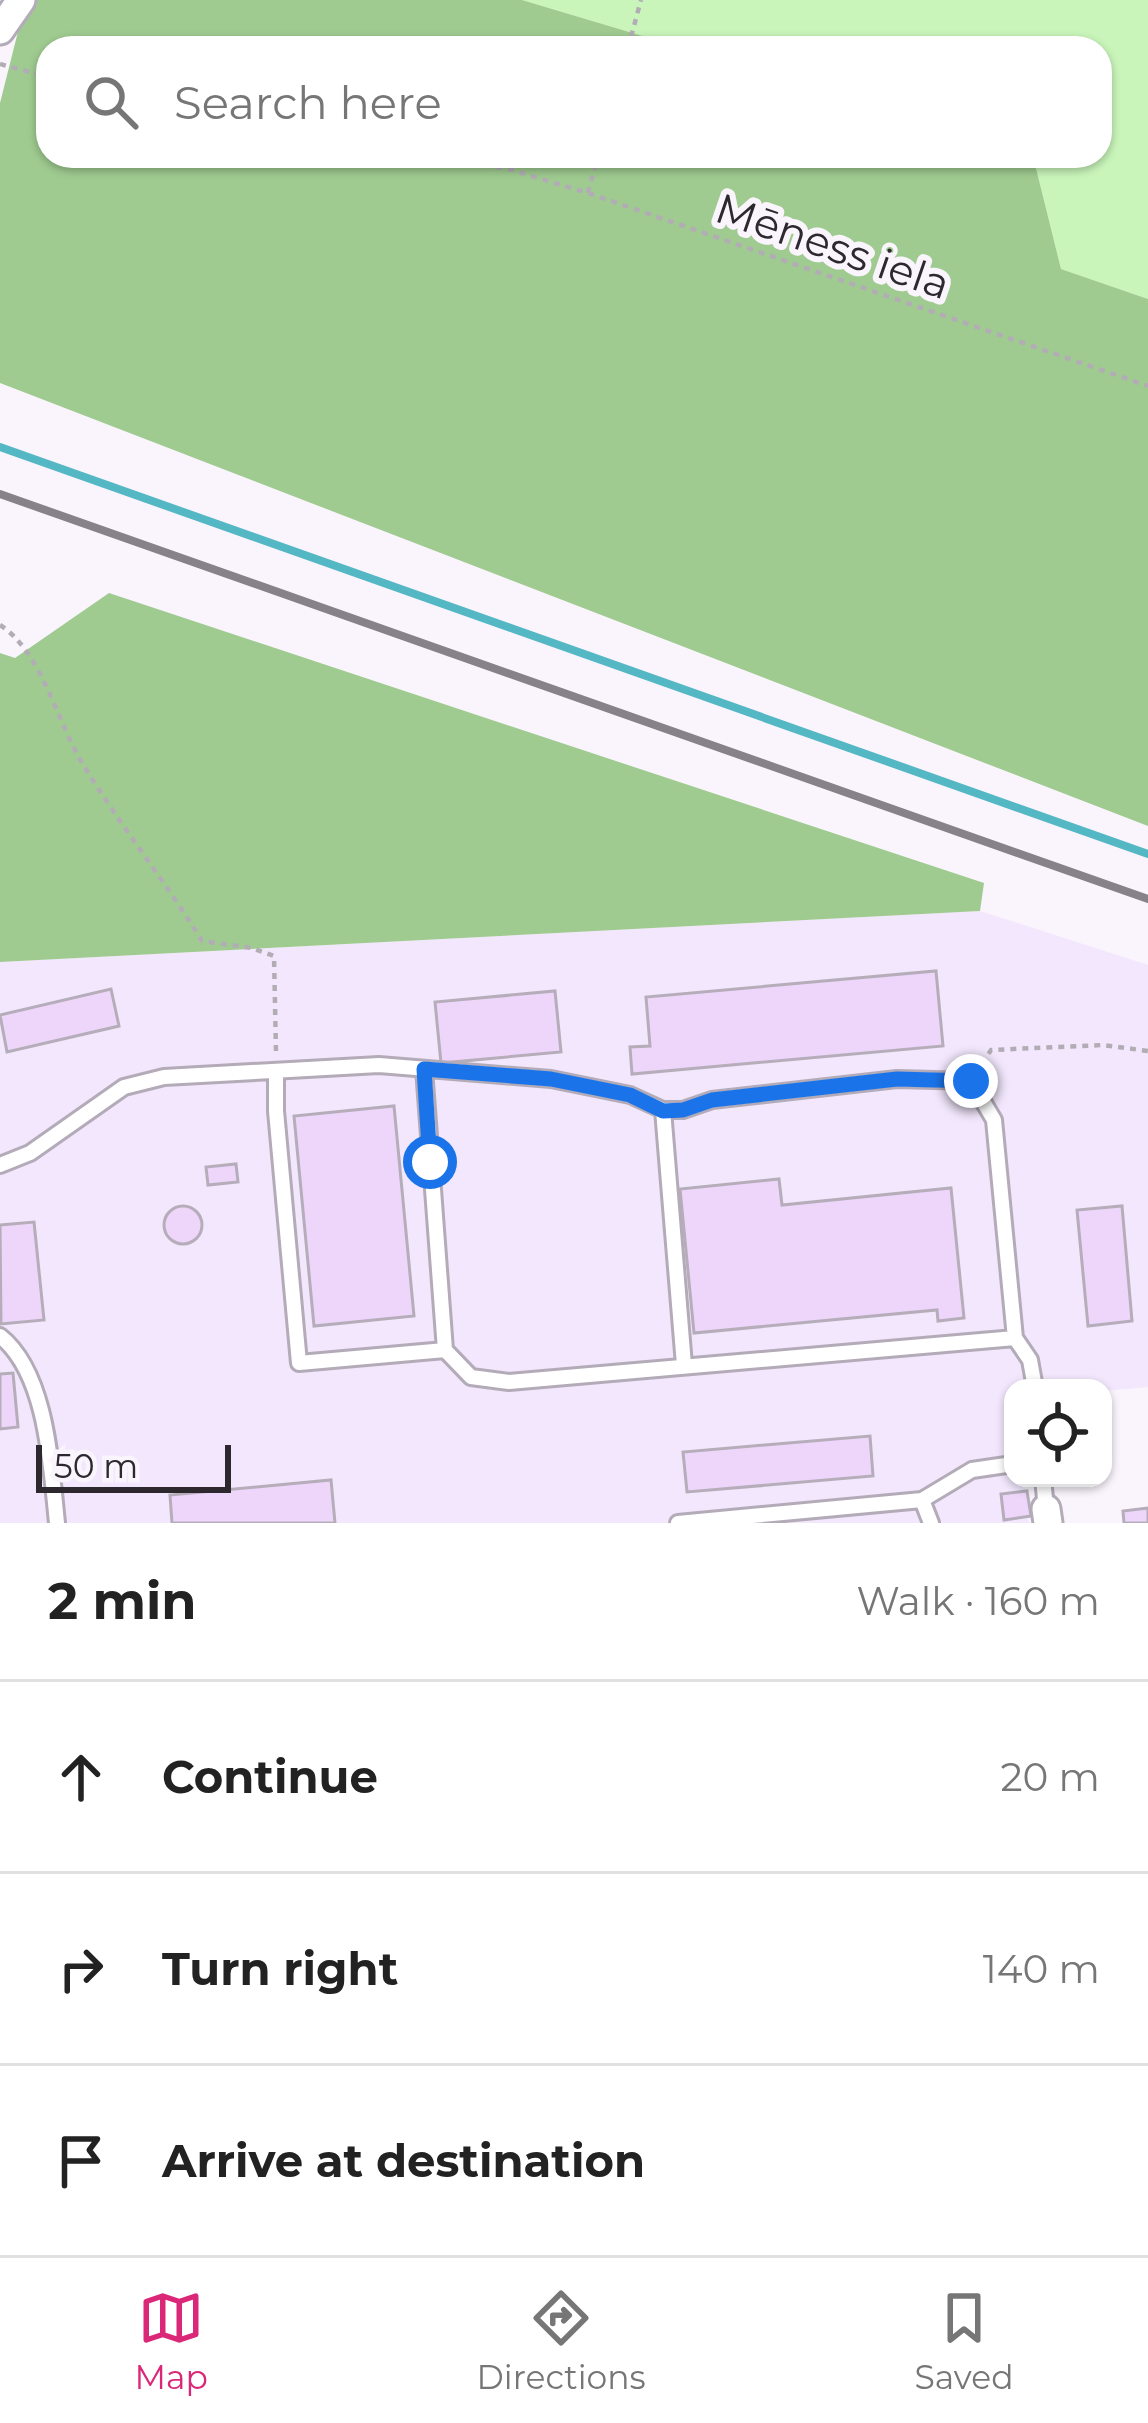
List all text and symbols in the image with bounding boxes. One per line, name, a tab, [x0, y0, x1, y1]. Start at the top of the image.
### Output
search box	[36, 36, 1112, 168]
icon: search	[78, 69, 144, 135]
text: Search here	[174, 75, 442, 130]
street label: Mēness iela	[709, 182, 957, 310]
route end	[944, 1054, 998, 1108]
route start	[403, 1135, 457, 1189]
map controls	[1004, 1379, 1112, 1487]
button: locate	[1004, 1379, 1112, 1487]
scale bar	[36, 1439, 231, 1492]
text: 50 m	[54, 1446, 138, 1486]
text: 2 min	[48, 1570, 197, 1632]
text: Walk · 160 m	[856, 1577, 1100, 1625]
icon: ahead	[48, 1744, 114, 1810]
text: Continue	[162, 1749, 378, 1804]
text: 20 m	[1001, 1753, 1100, 1801]
icon: right	[48, 1936, 114, 2002]
text: Turn right	[162, 1941, 398, 1996]
text: 140 m	[983, 1945, 1100, 1993]
icon: arrive	[48, 2128, 114, 2194]
text: Arrive at destination	[162, 2133, 645, 2188]
tab: Map	[134, 2285, 208, 2397]
tab: Directions	[477, 2285, 646, 2397]
tab: Saved	[914, 2285, 1014, 2397]

